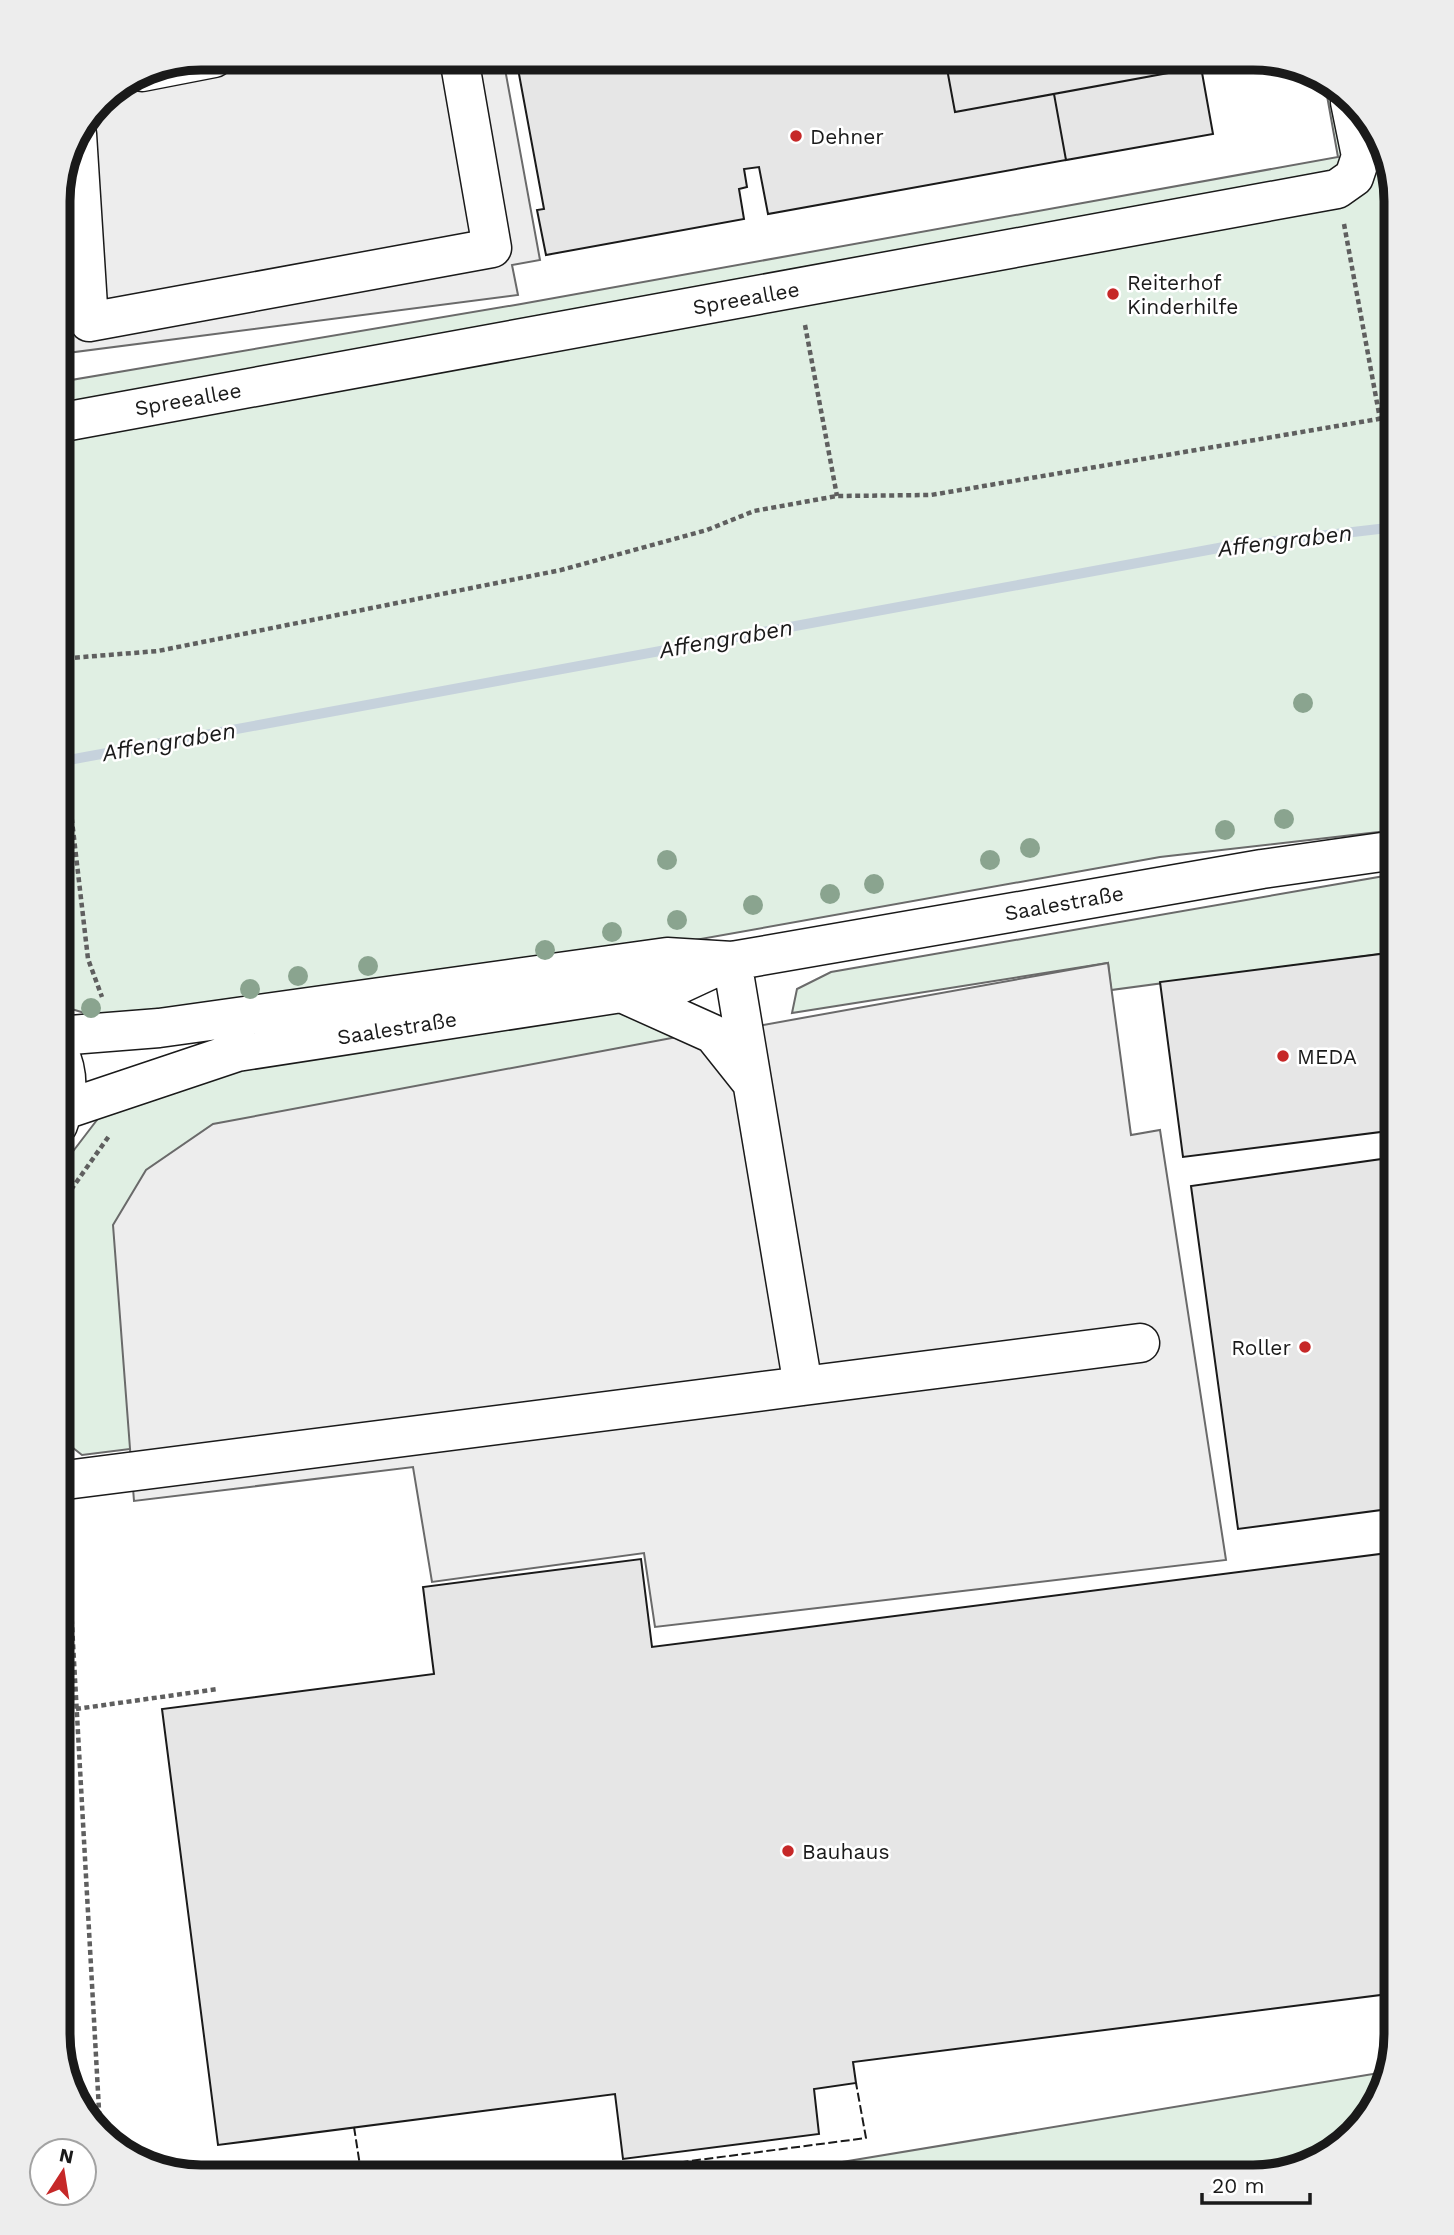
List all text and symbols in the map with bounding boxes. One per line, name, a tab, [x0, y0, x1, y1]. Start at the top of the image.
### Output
place label: Dehner	[810, 124, 884, 149]
marker: Dehner	[788, 128, 804, 144]
place label: Reiterhof Kinderhilfe	[1127, 270, 1238, 319]
street label: Spreeallee	[691, 276, 801, 320]
marker: Reiterhof Kinderhilfe	[1105, 286, 1121, 302]
street label: Spreeallee	[133, 377, 243, 421]
water label: Affengraben	[1215, 519, 1354, 563]
water label: Affengraben	[656, 614, 795, 664]
water label: Affengraben	[99, 717, 238, 767]
street label: Saalestraße	[1002, 880, 1126, 926]
street label: Saalestraße	[335, 1006, 459, 1050]
place label: MEDA	[1297, 1044, 1357, 1069]
marker: MEDA	[1275, 1048, 1291, 1064]
place label: Roller	[1231, 1335, 1291, 1360]
marker: Roller	[1297, 1339, 1313, 1355]
place label: Bauhaus	[802, 1839, 889, 1864]
marker: Bauhaus	[780, 1843, 796, 1859]
north arrow	[28, 2137, 98, 2207]
text: N	[57, 2143, 76, 2169]
scale bar	[1202, 2162, 1310, 2206]
text: 20 m	[1212, 2173, 1264, 2198]

